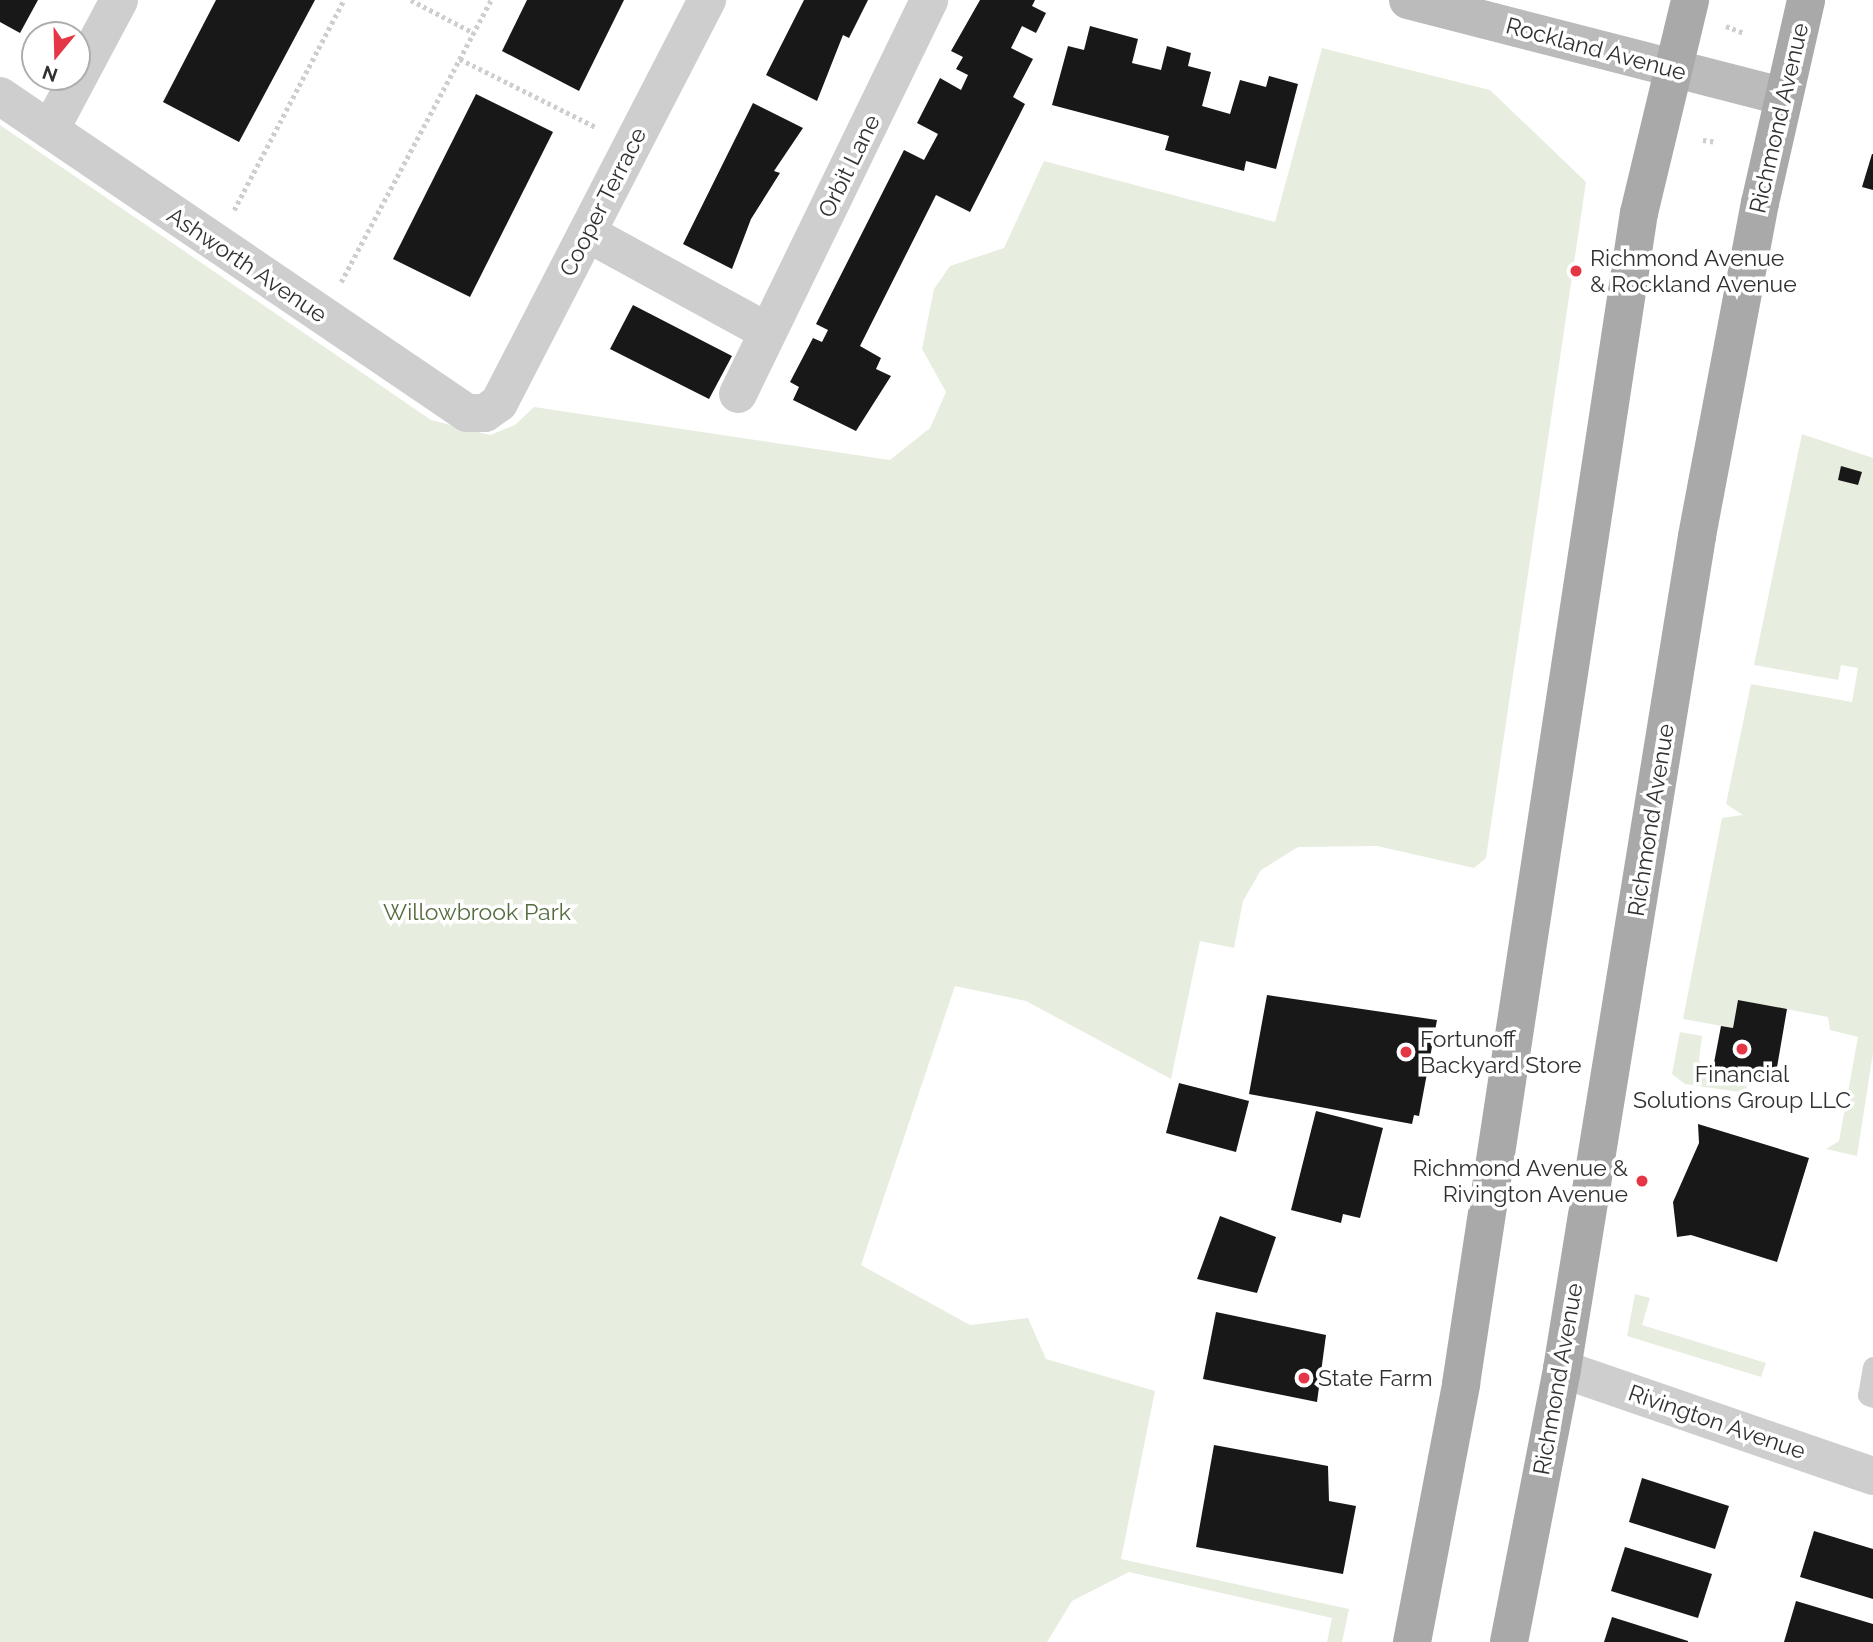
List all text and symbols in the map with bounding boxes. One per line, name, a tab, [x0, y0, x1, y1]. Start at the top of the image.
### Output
street label: Rockland Avenue	[1502, 12, 1690, 86]
street label: Richmond Avenue	[1744, 20, 1814, 216]
north arrow	[21, 21, 91, 91]
text: N	[39, 61, 60, 87]
street label: Orbit Lane	[812, 110, 886, 222]
street label: Cooper Terrace	[553, 123, 653, 281]
street label: Ashworth Avenue	[162, 201, 332, 329]
place label: Richmond Avenue & Rockland Avenue	[1590, 244, 1797, 298]
marker: Richmond Avenue & Rockland Avenue	[1568, 263, 1584, 279]
street label: Richmond Avenue	[1622, 722, 1680, 918]
park label: Willowbrook Park	[383, 898, 571, 926]
place label: Fortunoff Backyard Store	[1420, 1025, 1581, 1079]
marker: Financial Solutions Group LLC	[1734, 1041, 1750, 1057]
marker: Fortunoff Backyard Store	[1398, 1044, 1414, 1060]
place label: Financial Solutions Group LLC	[1633, 1060, 1851, 1114]
place label: Richmond Avenue & Rivington Avenue	[1412, 1154, 1628, 1208]
marker: Richmond Avenue & Rivington Avenue	[1634, 1173, 1650, 1189]
street label: Richmond Avenue	[1527, 1281, 1589, 1477]
place label: State Farm	[1318, 1364, 1433, 1392]
marker: State Farm	[1296, 1370, 1312, 1386]
street label: Rivington Avenue	[1625, 1379, 1809, 1465]

